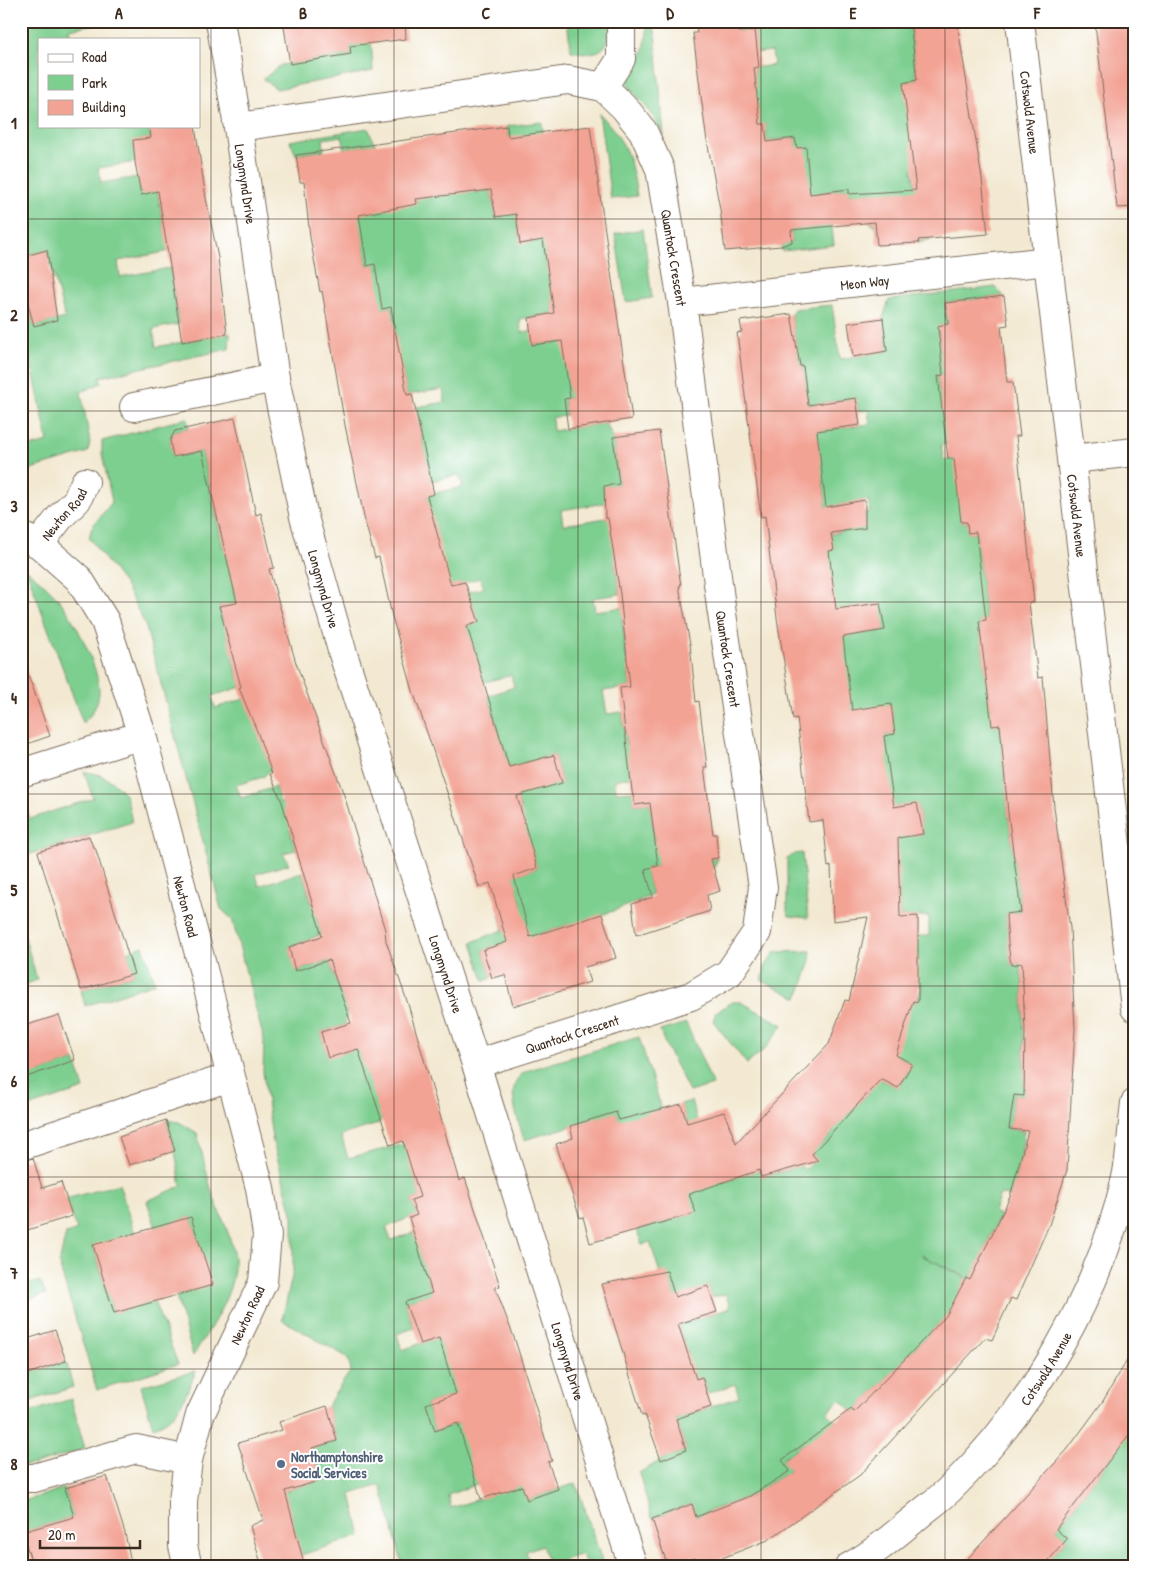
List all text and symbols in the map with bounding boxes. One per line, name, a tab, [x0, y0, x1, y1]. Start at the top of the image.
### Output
text: A	[115, 2, 123, 24]
text: B	[299, 2, 307, 24]
text: C	[482, 2, 491, 24]
text: D	[666, 2, 674, 24]
text: E	[849, 2, 857, 24]
text: F	[1033, 2, 1041, 24]
legend	[38, 38, 200, 128]
text: Road	[82, 46, 107, 67]
street label: Cotswold Avenue	[1016, 70, 1045, 155]
text: Park	[82, 72, 107, 93]
text: Building	[82, 96, 126, 117]
text: 1	[11, 112, 17, 134]
street label: Longmynd Drive	[231, 143, 262, 225]
street label: Quantock Crescent	[657, 208, 692, 307]
street label: Meon Way	[839, 269, 891, 294]
text: 2	[10, 304, 18, 326]
street label: Cotswold Avenue	[1063, 473, 1092, 559]
street label: Newton Road	[36, 485, 91, 544]
text: 3	[10, 495, 18, 517]
street label: Longmynd Drive	[304, 548, 345, 631]
street label: Quantock Crescent	[712, 609, 745, 709]
text: 4	[11, 687, 17, 709]
street label: Newton Road	[170, 874, 204, 939]
text: 5	[11, 879, 18, 901]
street label: Longmynd Drive	[425, 933, 468, 1015]
street label: Quantock Crescent	[523, 1010, 622, 1058]
text: 6	[11, 1070, 18, 1092]
text: 7	[9, 1262, 18, 1284]
street label: Newton Road	[225, 1282, 269, 1347]
street label: Longmynd Drive	[548, 1320, 590, 1403]
street label: Cotswold Avenue	[1015, 1328, 1076, 1409]
place label: Northamptonshire Social Services	[291, 1447, 384, 1482]
text: 8	[11, 1453, 18, 1475]
marker: Northamptonshire Social Services	[275, 1458, 287, 1470]
scale bar	[40, 1518, 140, 1550]
text: 20 m	[48, 1524, 75, 1545]

